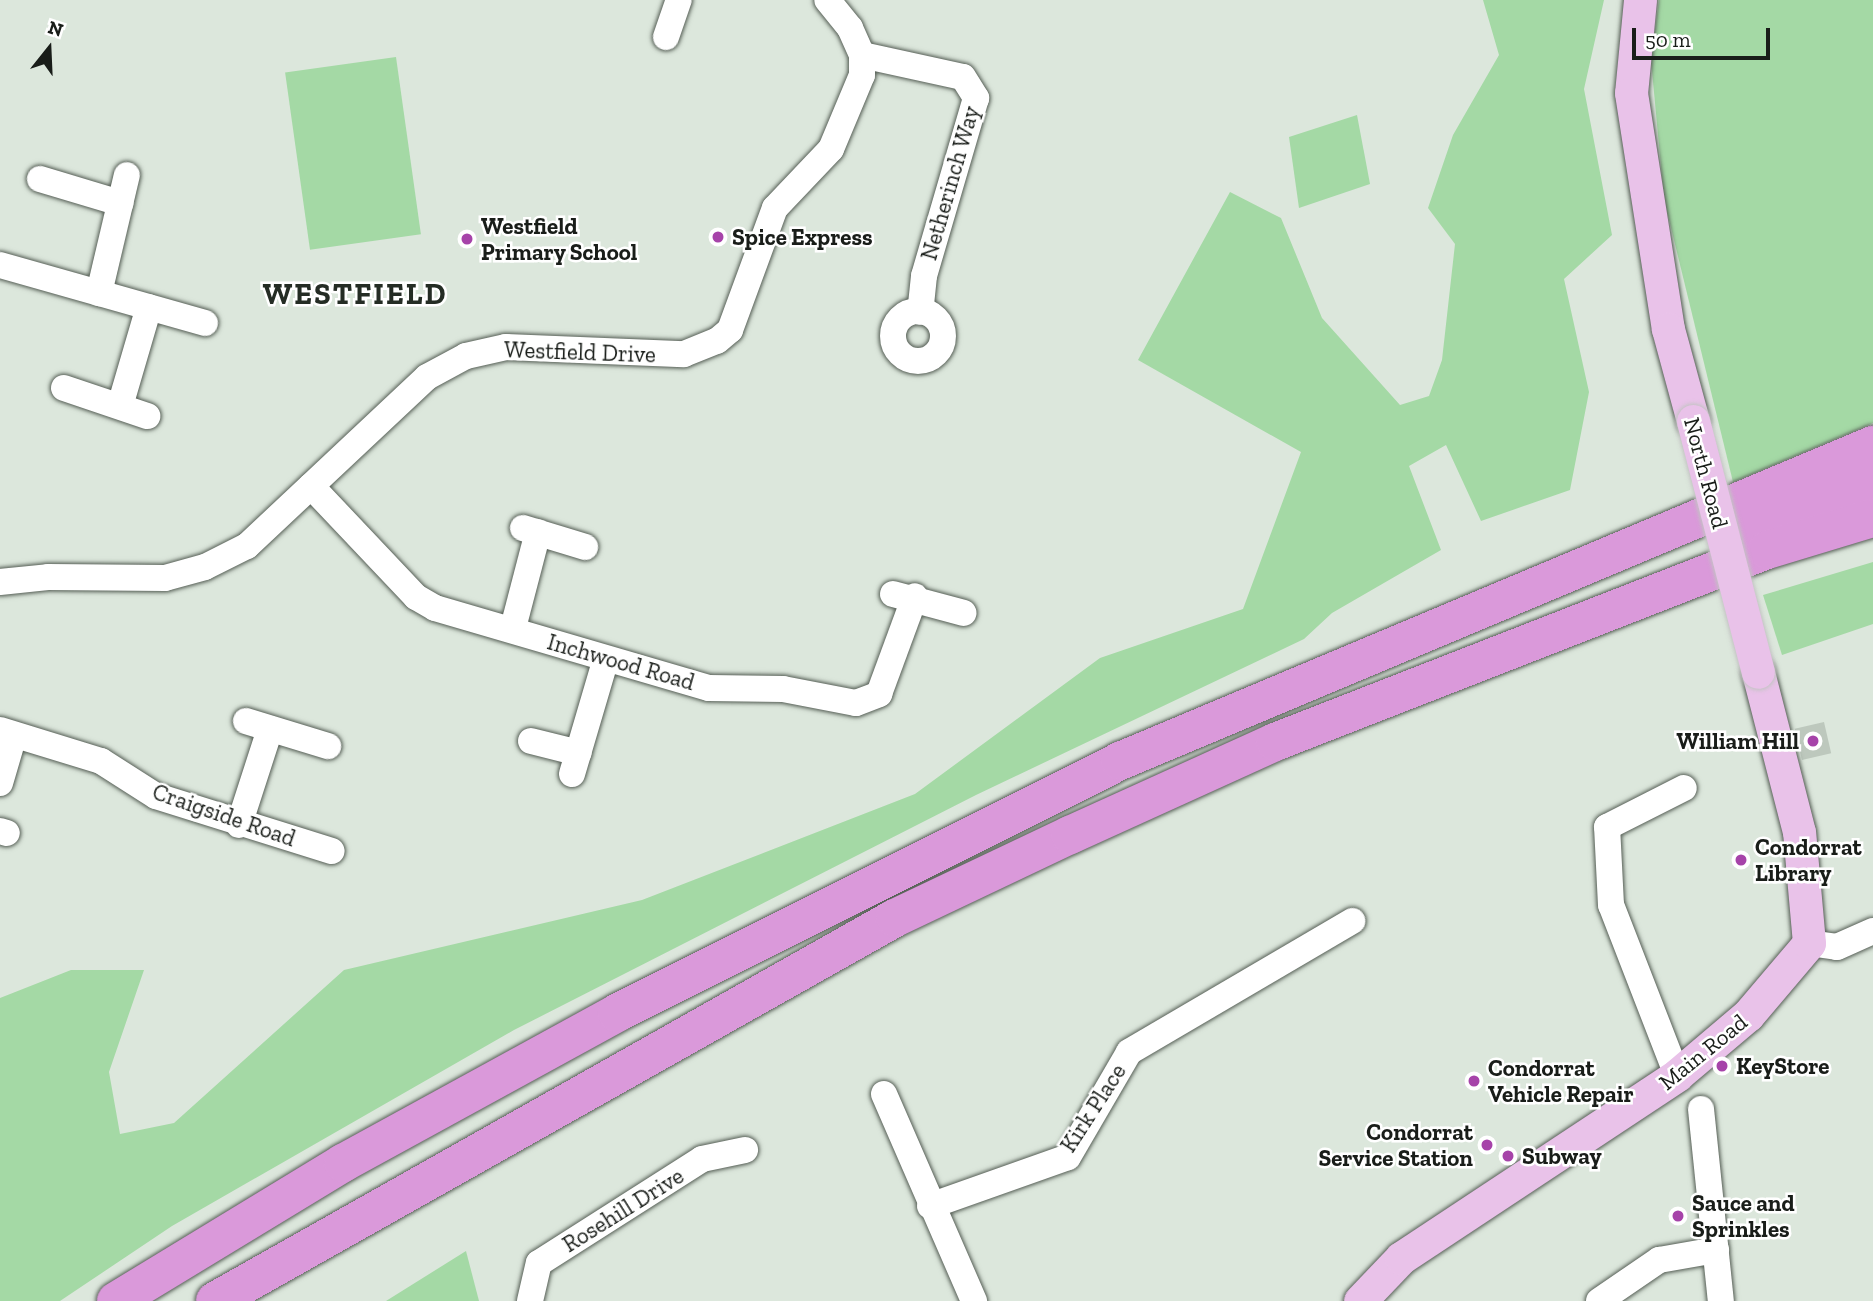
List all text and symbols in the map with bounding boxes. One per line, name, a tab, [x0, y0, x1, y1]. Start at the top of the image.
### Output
north arrow	[14, 14, 84, 84]
scale bar	[1635, 14, 1773, 58]
text: N	[45, 15, 66, 42]
text: 50 m	[1645, 27, 1691, 52]
street label: Netherinch Way	[915, 102, 985, 264]
place label: Westfield Primary School	[481, 212, 638, 266]
place label: Spice Express	[732, 223, 873, 251]
marker: Spice Express	[710, 229, 726, 245]
marker: Westfield Primary School	[459, 231, 475, 247]
district label: WESTFIELD	[264, 276, 446, 312]
street label: Westfield Drive	[504, 336, 656, 368]
street label: North Road	[1678, 414, 1734, 532]
street label: Inchwood Road	[544, 628, 698, 696]
place label: William Hill	[1677, 727, 1799, 755]
marker: William Hill	[1805, 733, 1821, 749]
street label: Craigside Road	[149, 778, 299, 852]
place label: Condorrat Library	[1755, 833, 1862, 887]
marker: Condorrat Library	[1733, 852, 1749, 868]
street label: Main Road	[1653, 1008, 1753, 1096]
place label: KeyStore	[1736, 1052, 1829, 1080]
place label: Condorrat Vehicle Repair	[1488, 1054, 1634, 1108]
marker: KeyStore	[1714, 1058, 1730, 1074]
street label: Kirk Place	[1054, 1059, 1132, 1157]
marker: Condorrat Vehicle Repair	[1466, 1073, 1482, 1089]
place label: Condorrat Service Station	[1318, 1118, 1473, 1172]
marker: Condorrat Service Station	[1479, 1137, 1495, 1153]
place label: Subway	[1522, 1142, 1602, 1170]
marker: Subway	[1500, 1148, 1516, 1164]
street label: Rosehill Drive	[557, 1162, 689, 1258]
place label: Sauce and Sprinkles	[1692, 1189, 1795, 1243]
marker: Sauce and Sprinkles	[1670, 1208, 1686, 1224]

